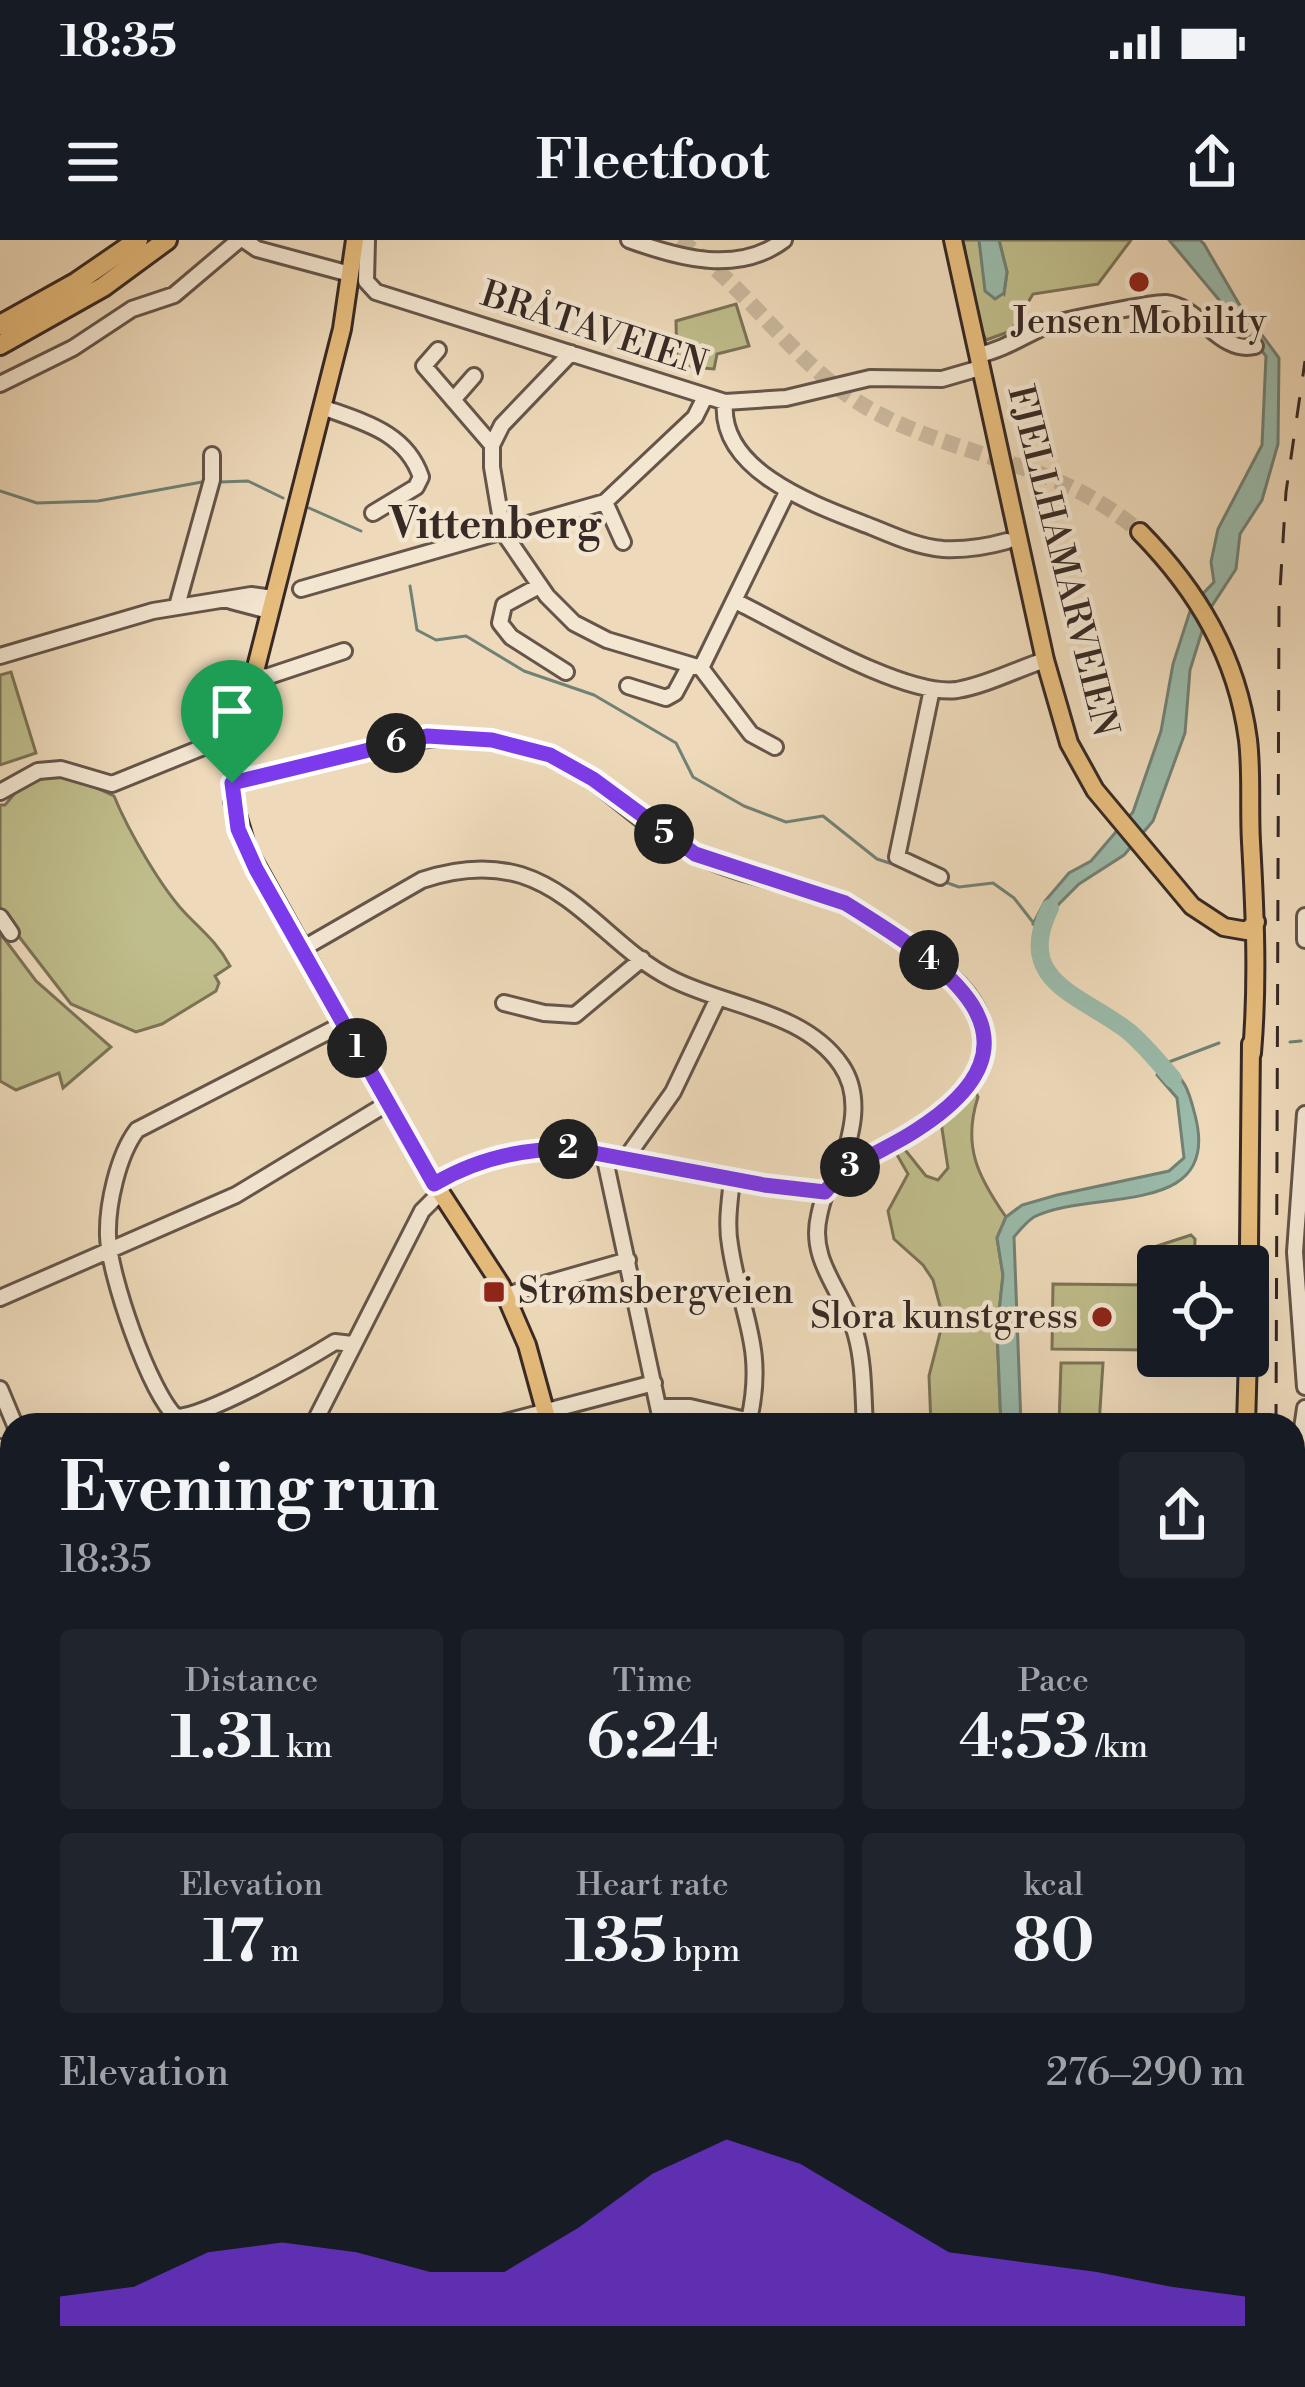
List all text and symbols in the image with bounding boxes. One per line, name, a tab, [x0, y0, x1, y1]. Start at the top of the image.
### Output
text: 18:35	[60, 14, 177, 71]
text: Fleetfoot	[536, 128, 769, 196]
icon: menu	[60, 129, 126, 195]
icon: share	[1179, 129, 1245, 195]
street label: BRÅTAVEIEN	[475, 268, 714, 388]
marker: Jensen Mobility	[1126, 269, 1152, 295]
place label: Jensen Mobility	[1010, 300, 1267, 345]
street label: FJELLHAMARVEIEN	[997, 381, 1127, 741]
district label: Vittenberg	[387, 499, 602, 552]
pin	[181, 660, 283, 783]
icon: arrive	[199, 678, 265, 744]
pin: 6	[366, 713, 426, 773]
text: 6	[386, 722, 406, 763]
pin: 5	[634, 804, 694, 864]
text: 5	[654, 813, 674, 854]
pin: 4	[899, 930, 959, 990]
text: 4	[918, 939, 940, 980]
pin: 1	[327, 1018, 387, 1078]
text: 1	[349, 1027, 365, 1068]
pin: 2	[538, 1119, 598, 1179]
text: 2	[558, 1128, 578, 1169]
pin: 3	[820, 1137, 880, 1197]
text: 3	[840, 1146, 860, 1187]
map controls	[1137, 1245, 1269, 1377]
button: locate	[1137, 1245, 1269, 1377]
place label: Strømsbergveien	[518, 1270, 794, 1315]
marker: Strømsbergveien	[481, 1279, 507, 1305]
place label: Slora kunstgress	[810, 1295, 1078, 1340]
marker: Slora kunstgress	[1089, 1304, 1115, 1330]
text: Evening run	[60, 1449, 439, 1532]
button: share	[1119, 1452, 1245, 1578]
text: 18:35	[60, 1536, 152, 1585]
text: Distance	[185, 1661, 318, 1702]
text: Time	[613, 1661, 692, 1702]
text: Pace	[1018, 1661, 1089, 1702]
text: 1.31	[170, 1702, 280, 1777]
text: 6:24	[586, 1702, 719, 1777]
text: 4:53	[959, 1702, 1089, 1777]
text: km	[280, 1727, 333, 1768]
text: /km	[1089, 1727, 1148, 1768]
text: Elevation	[180, 1865, 323, 1906]
text: Heart rate	[576, 1865, 729, 1906]
text: kcal	[1024, 1865, 1083, 1906]
text: 17	[203, 1906, 264, 1981]
text: 135	[565, 1906, 667, 1981]
text: 80	[1013, 1906, 1094, 1981]
text: m	[264, 1931, 300, 1972]
text: bpm	[667, 1931, 740, 1972]
text: Elevation	[60, 2049, 229, 2098]
text: 276–290 m	[1046, 2049, 1245, 2098]

